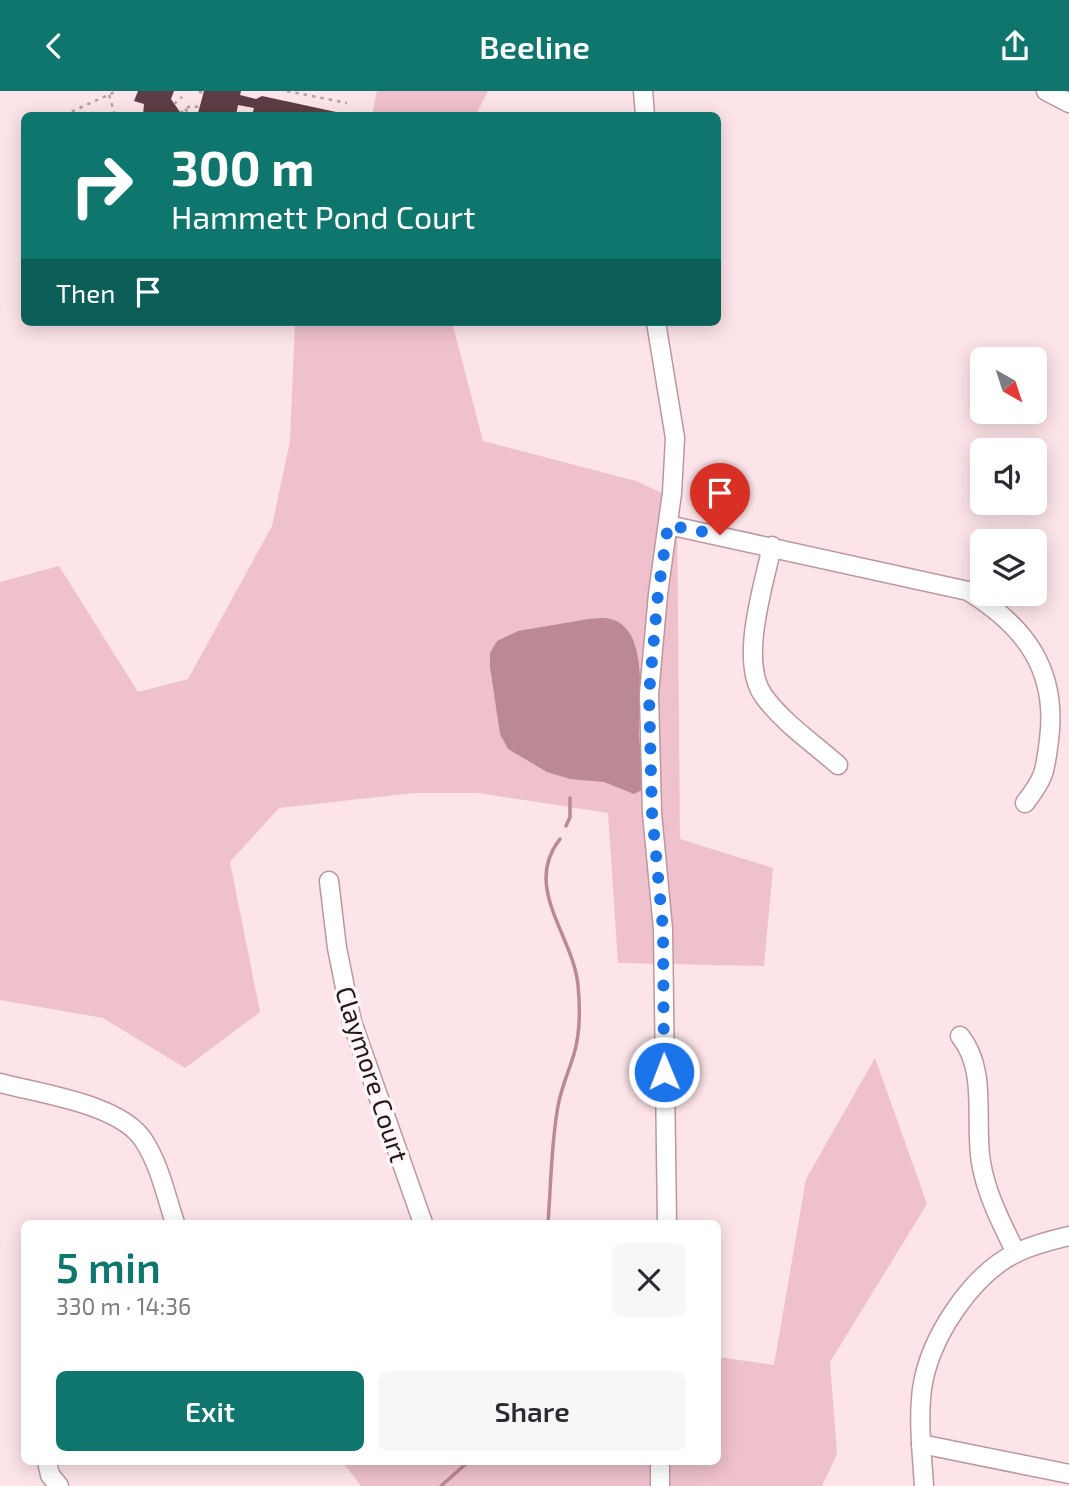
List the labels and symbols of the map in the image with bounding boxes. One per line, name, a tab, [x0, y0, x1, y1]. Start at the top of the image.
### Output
north arrow	[970, 347, 1046, 423]
pin	[690, 463, 750, 535]
street label: Claymore Court	[330, 982, 416, 1166]
position arrow	[627, 1035, 701, 1109]

